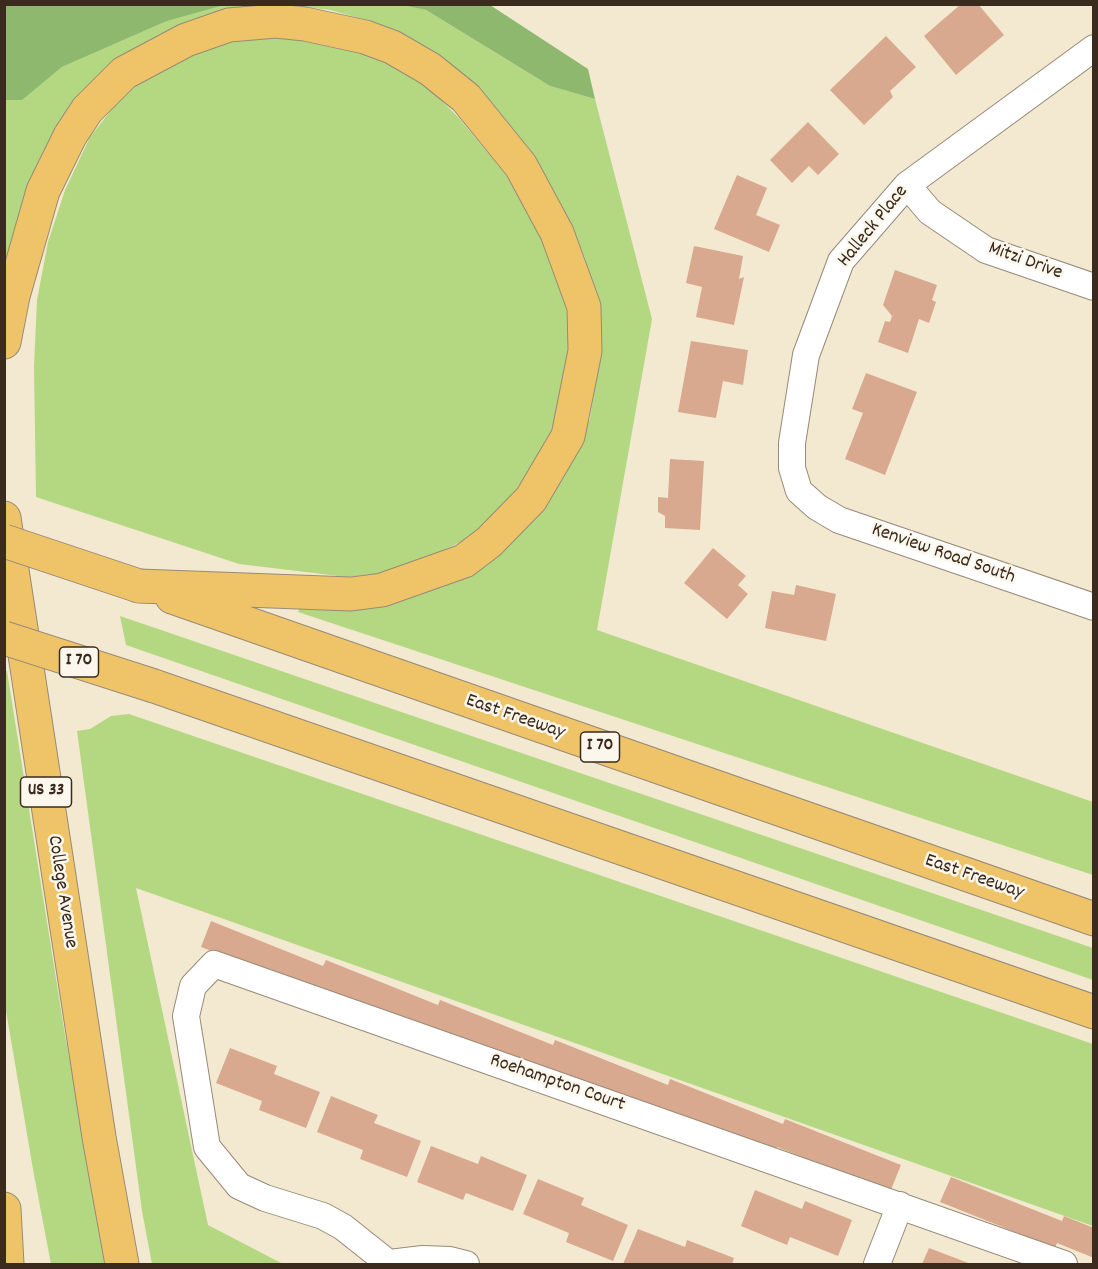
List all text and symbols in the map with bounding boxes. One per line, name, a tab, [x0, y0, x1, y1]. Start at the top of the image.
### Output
street label: Halleck Place	[834, 181, 914, 273]
street label: Mitzi Drive	[985, 238, 1065, 286]
street label: Kenview Road South	[868, 519, 1018, 591]
road number: I 70	[60, 647, 98, 677]
street label: East Freeway	[462, 690, 568, 746]
road number: I 70	[580, 732, 620, 762]
road number: US 33	[20, 777, 72, 807]
street label: College Avenue	[40, 834, 82, 950]
street label: East Freeway	[921, 850, 1027, 906]
street label: Roehampton Court	[486, 1050, 628, 1118]

